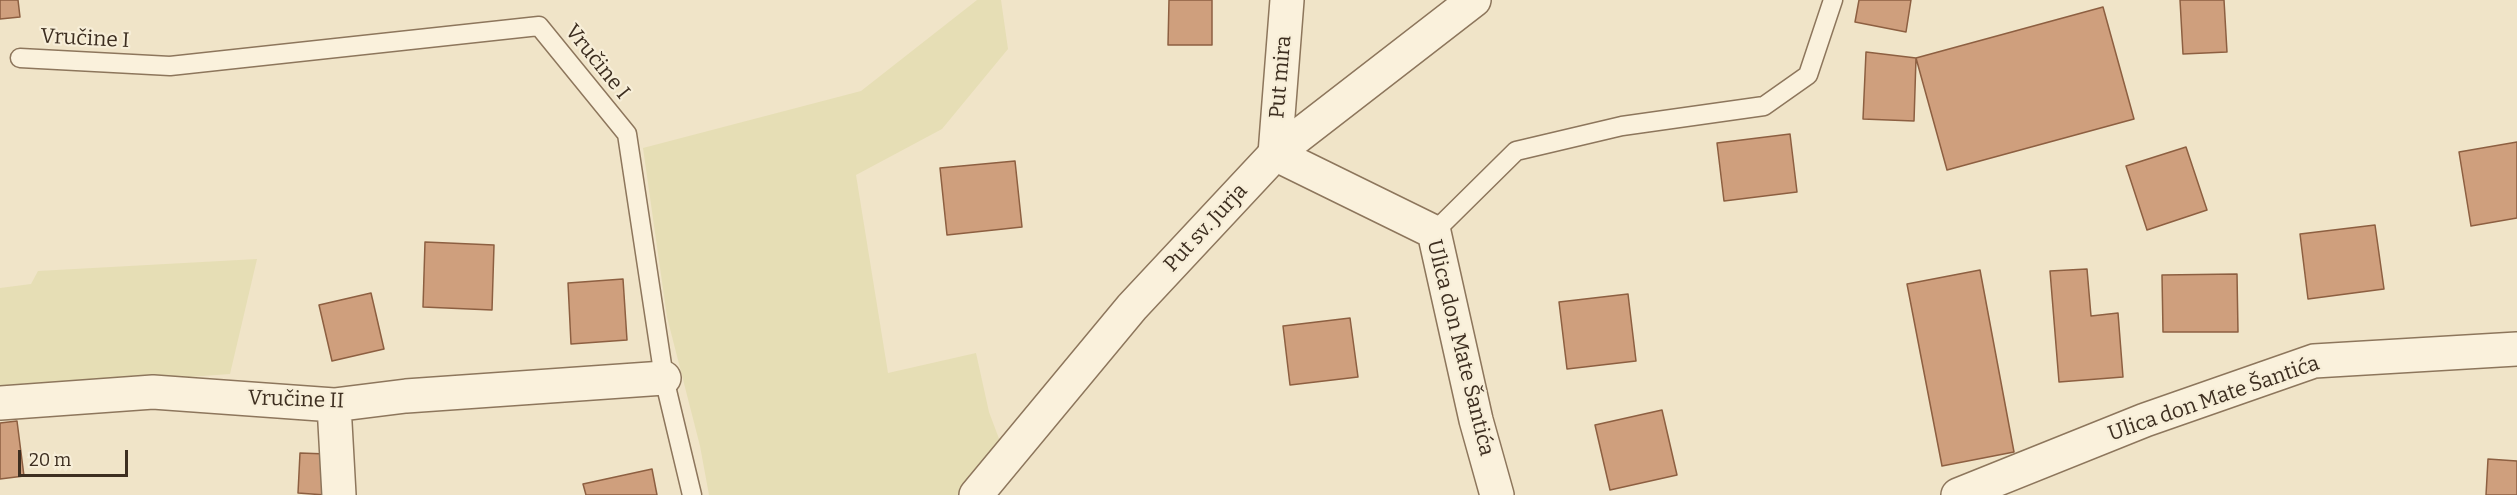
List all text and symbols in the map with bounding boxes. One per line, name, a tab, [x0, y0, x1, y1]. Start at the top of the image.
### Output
street label: Vručine I	[559, 20, 635, 104]
street label: Vručine I	[40, 24, 130, 54]
street label: Put mira	[1265, 34, 1297, 120]
street label: Put sv. Jurja	[1159, 179, 1253, 277]
street label: Ulica don Mate Šantića	[1421, 237, 1499, 459]
street label: Ulica don Mate Šantića	[2105, 351, 2323, 447]
street label: Vručine II	[247, 386, 345, 414]
scale bar	[21, 438, 130, 476]
text: 20 m	[29, 449, 71, 471]

